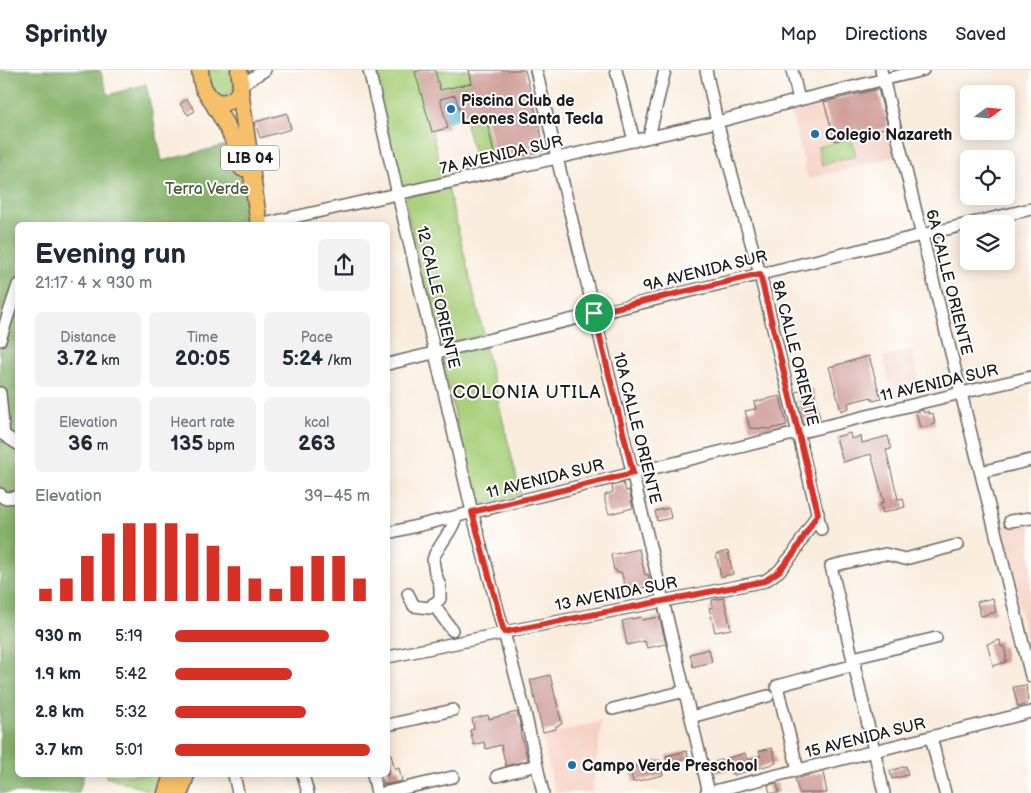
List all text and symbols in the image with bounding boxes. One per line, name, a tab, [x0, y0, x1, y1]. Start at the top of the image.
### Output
text: Sprintly	[25, 20, 107, 49]
text: Map	[781, 24, 817, 45]
text: Directions	[845, 24, 927, 45]
text: Saved	[955, 24, 1006, 45]
north arrow	[960, 85, 1015, 140]
map controls	[960, 85, 1015, 270]
place label: Piscina Club de Leones Santa Tecla	[461, 92, 604, 129]
marker: Piscina Club de Leones Santa Tecla	[445, 103, 457, 115]
place label: Colegio Nazareth	[825, 126, 952, 145]
marker: Colegio Nazareth	[809, 128, 821, 140]
street label: 7A AVENIDA SUR	[438, 132, 565, 179]
road number: LIB 04	[221, 146, 279, 170]
button: locate	[960, 150, 1015, 205]
park label: Terra Verde	[165, 180, 249, 199]
street label: 6A CALLE ORIENTE	[921, 208, 976, 357]
button: layers	[960, 215, 1015, 270]
street label: 12 CALLE ORIENTE	[412, 224, 463, 370]
text: Evening run	[35, 238, 186, 271]
button: share	[318, 239, 370, 291]
street label: 9A AVENIDA SUR	[641, 247, 769, 296]
text: 21:17 · 4 × 930 m	[35, 274, 152, 293]
street label: 8A CALLE ORIENTE	[767, 279, 822, 428]
pin	[573, 292, 615, 334]
icon: arrive	[580, 299, 608, 327]
text: Distance	[60, 329, 116, 346]
text: Time	[187, 329, 218, 346]
text: Pace	[301, 329, 333, 346]
text: 3.72	[57, 346, 98, 371]
text: 20:05	[175, 346, 230, 371]
text: 5:24	[282, 346, 323, 371]
street label: 10A CALLE ORIENTE	[609, 351, 665, 506]
text: km	[98, 352, 120, 369]
text: /km	[323, 352, 352, 369]
street label: 11 AVENIDA SUR	[879, 361, 1000, 406]
district label: COLONIA UTILA	[453, 382, 601, 403]
text: Elevation	[59, 414, 117, 431]
text: Heart rate	[170, 414, 235, 431]
text: kcal	[304, 414, 329, 431]
text: 36	[68, 431, 93, 456]
text: 135	[170, 431, 203, 456]
text: 263	[298, 431, 336, 456]
text: m	[93, 437, 108, 454]
text: bpm	[203, 437, 235, 454]
street label: 11 AVENIDA SUR	[485, 456, 606, 503]
text: Elevation	[35, 487, 102, 506]
text: 39–45 m	[304, 487, 370, 506]
street label: 13 AVENIDA SUR	[554, 573, 679, 616]
text: 930 m	[35, 627, 82, 646]
text: 5:19	[115, 627, 143, 646]
text: 1.9 km	[35, 665, 81, 684]
text: 5:42	[115, 665, 147, 684]
text: 2.8 km	[35, 703, 84, 722]
text: 5:32	[115, 703, 147, 722]
street label: 15 AVENIDA SUR	[803, 714, 927, 763]
text: 3.7 km	[35, 741, 83, 760]
text: 5:01	[115, 741, 143, 760]
place label: Campo Verde Preschool	[582, 757, 758, 776]
marker: Campo Verde Preschool	[566, 759, 578, 771]

